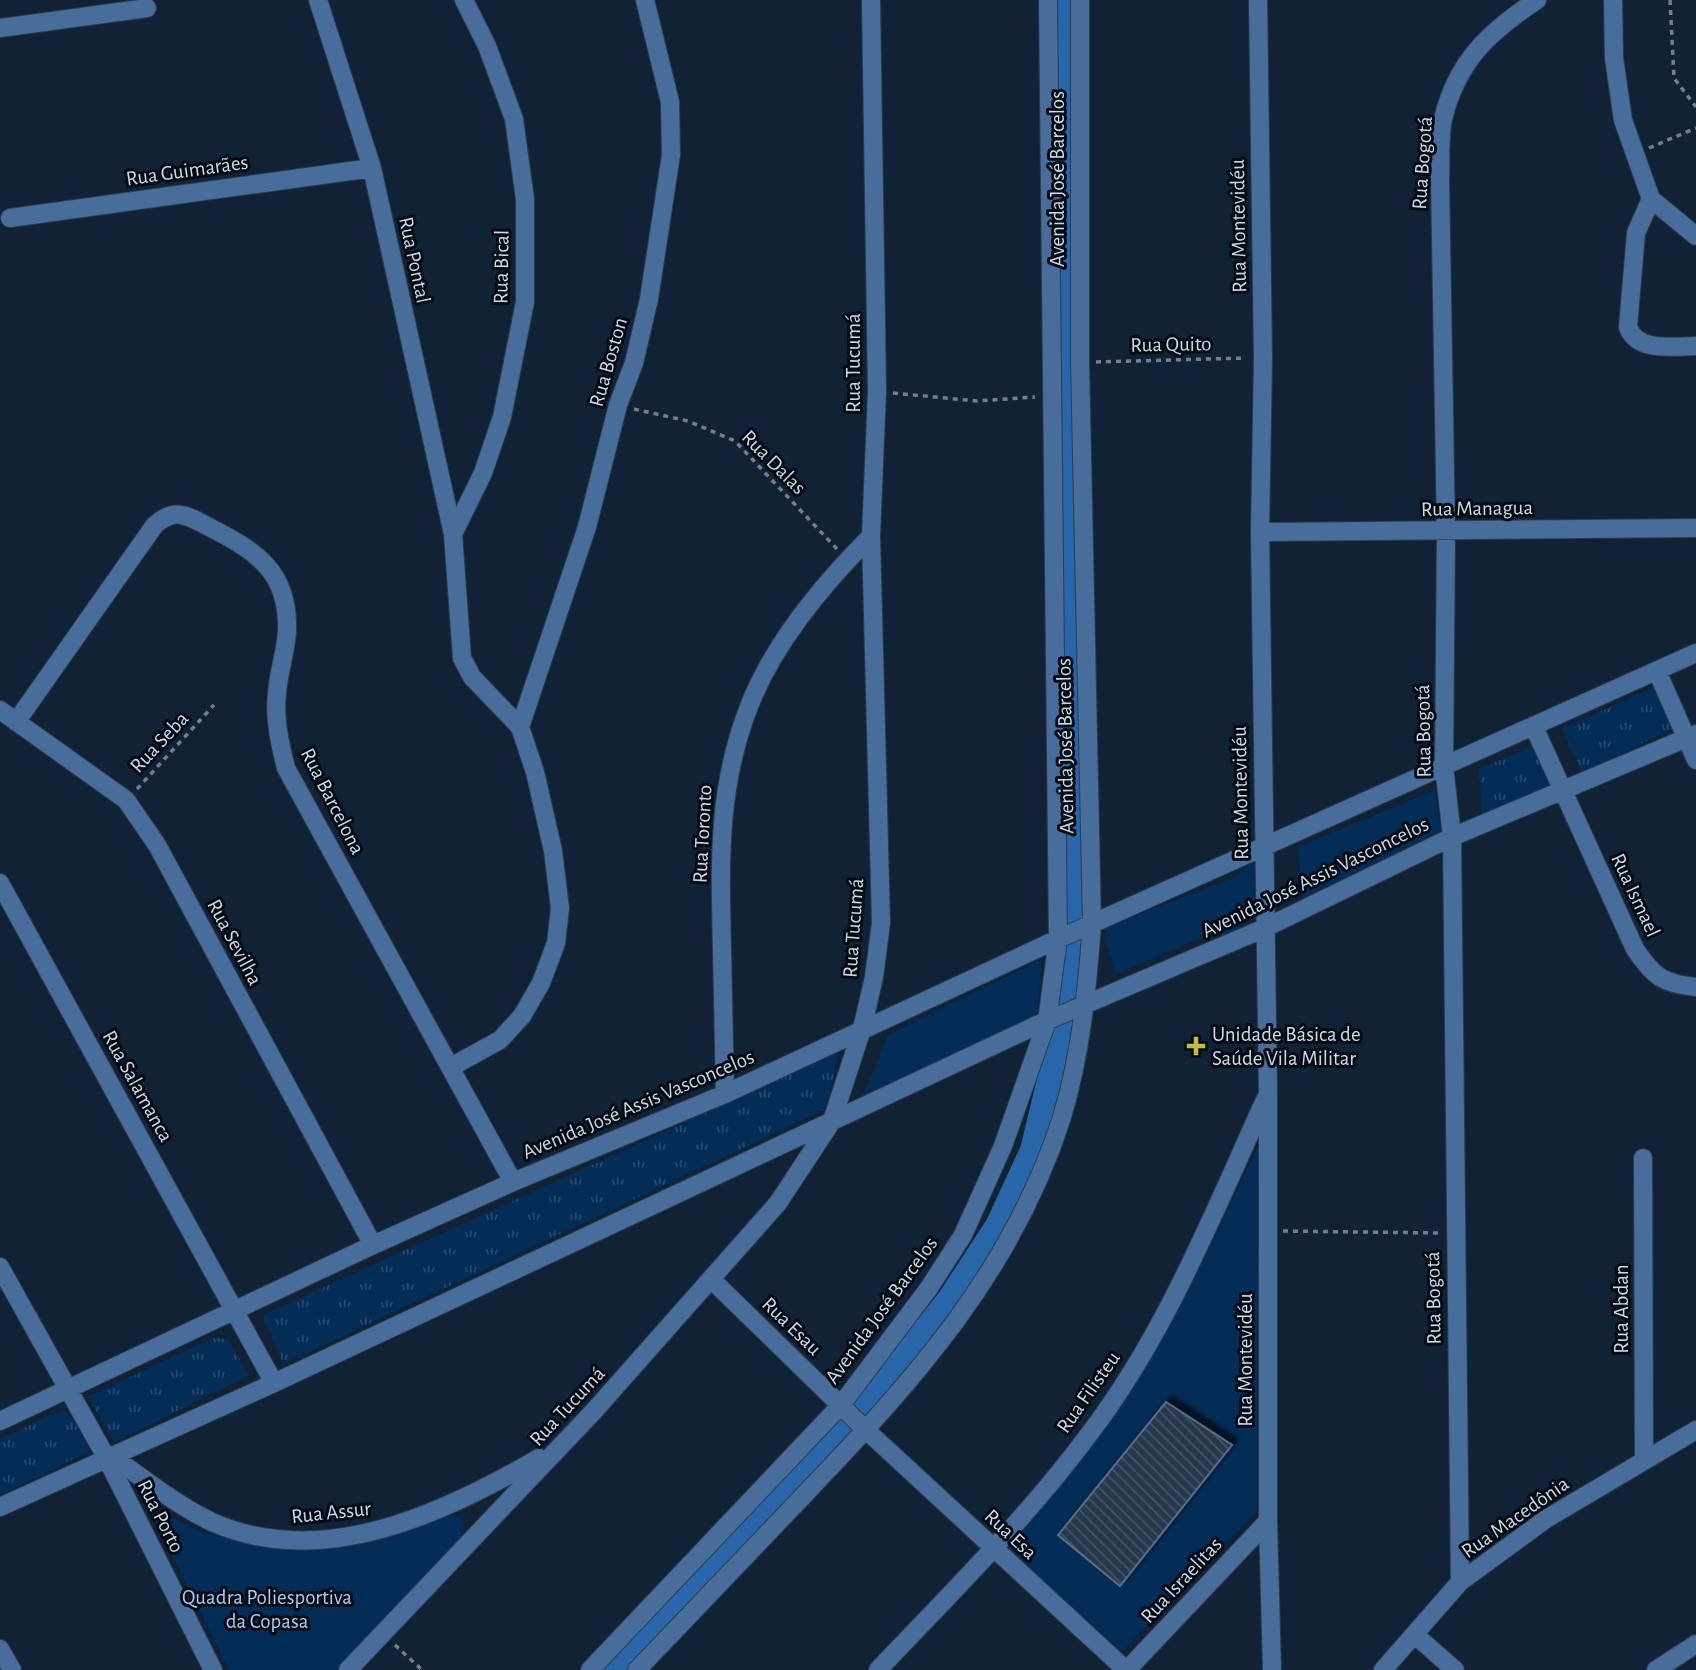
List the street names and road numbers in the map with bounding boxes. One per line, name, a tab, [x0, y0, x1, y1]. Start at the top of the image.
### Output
street label: Avenida José Barcelos	[1047, 91, 1068, 267]
street label: Rua Bogotá	[1409, 115, 1436, 210]
street label: Rua Guimarães	[125, 152, 249, 189]
street label: Rua Montevidéu	[1227, 159, 1250, 293]
street label: Rua Pontal	[395, 215, 434, 305]
street label: Rua Bical	[490, 230, 513, 304]
street label: Rua Tucumá	[843, 313, 864, 413]
street label: Rua Boston	[586, 315, 631, 409]
street label: Rua Quito	[1130, 333, 1212, 356]
street label: Rua Dalas	[738, 426, 810, 498]
street label: Rua Managua	[1421, 497, 1534, 520]
street label: Avenida José Barcelos	[1053, 658, 1078, 834]
street label: Rua Bogotá	[1412, 684, 1435, 778]
street label: Rua Seba	[126, 708, 193, 777]
street label: Rua Montevidéu	[1229, 726, 1252, 860]
street label: Rua Barcelona	[297, 745, 368, 858]
street label: Rua Toronto	[689, 784, 716, 884]
street label: Avenida José Assis Vasconcelos	[1198, 813, 1432, 942]
street label: Rua Ismael	[1607, 850, 1664, 940]
street label: Rua Tucumá	[840, 877, 867, 978]
street label: Rua Sevilha	[203, 896, 266, 989]
street label: Rua Salamanca	[98, 1027, 177, 1146]
street label: Avenida José Assis Vasconcelos	[519, 1046, 757, 1163]
street label: Avenida José Barcelos	[821, 1233, 942, 1388]
street label: Rua Bogotá	[1422, 1251, 1445, 1345]
street label: Rua Abdan	[1611, 1264, 1632, 1354]
street label: Rua Esau	[758, 1293, 826, 1360]
street label: Rua Montevidéu	[1235, 1293, 1256, 1427]
street label: Rua Filisteu	[1053, 1347, 1124, 1437]
street label: Rua Tucumá	[526, 1363, 609, 1450]
street label: Rua Macedônia	[1458, 1473, 1573, 1562]
street label: Rua Porto	[133, 1476, 188, 1556]
street label: Rua Assur	[290, 1498, 372, 1527]
street label: Rua Esa	[981, 1505, 1041, 1564]
street label: Rua Israelitas	[1137, 1534, 1226, 1627]

